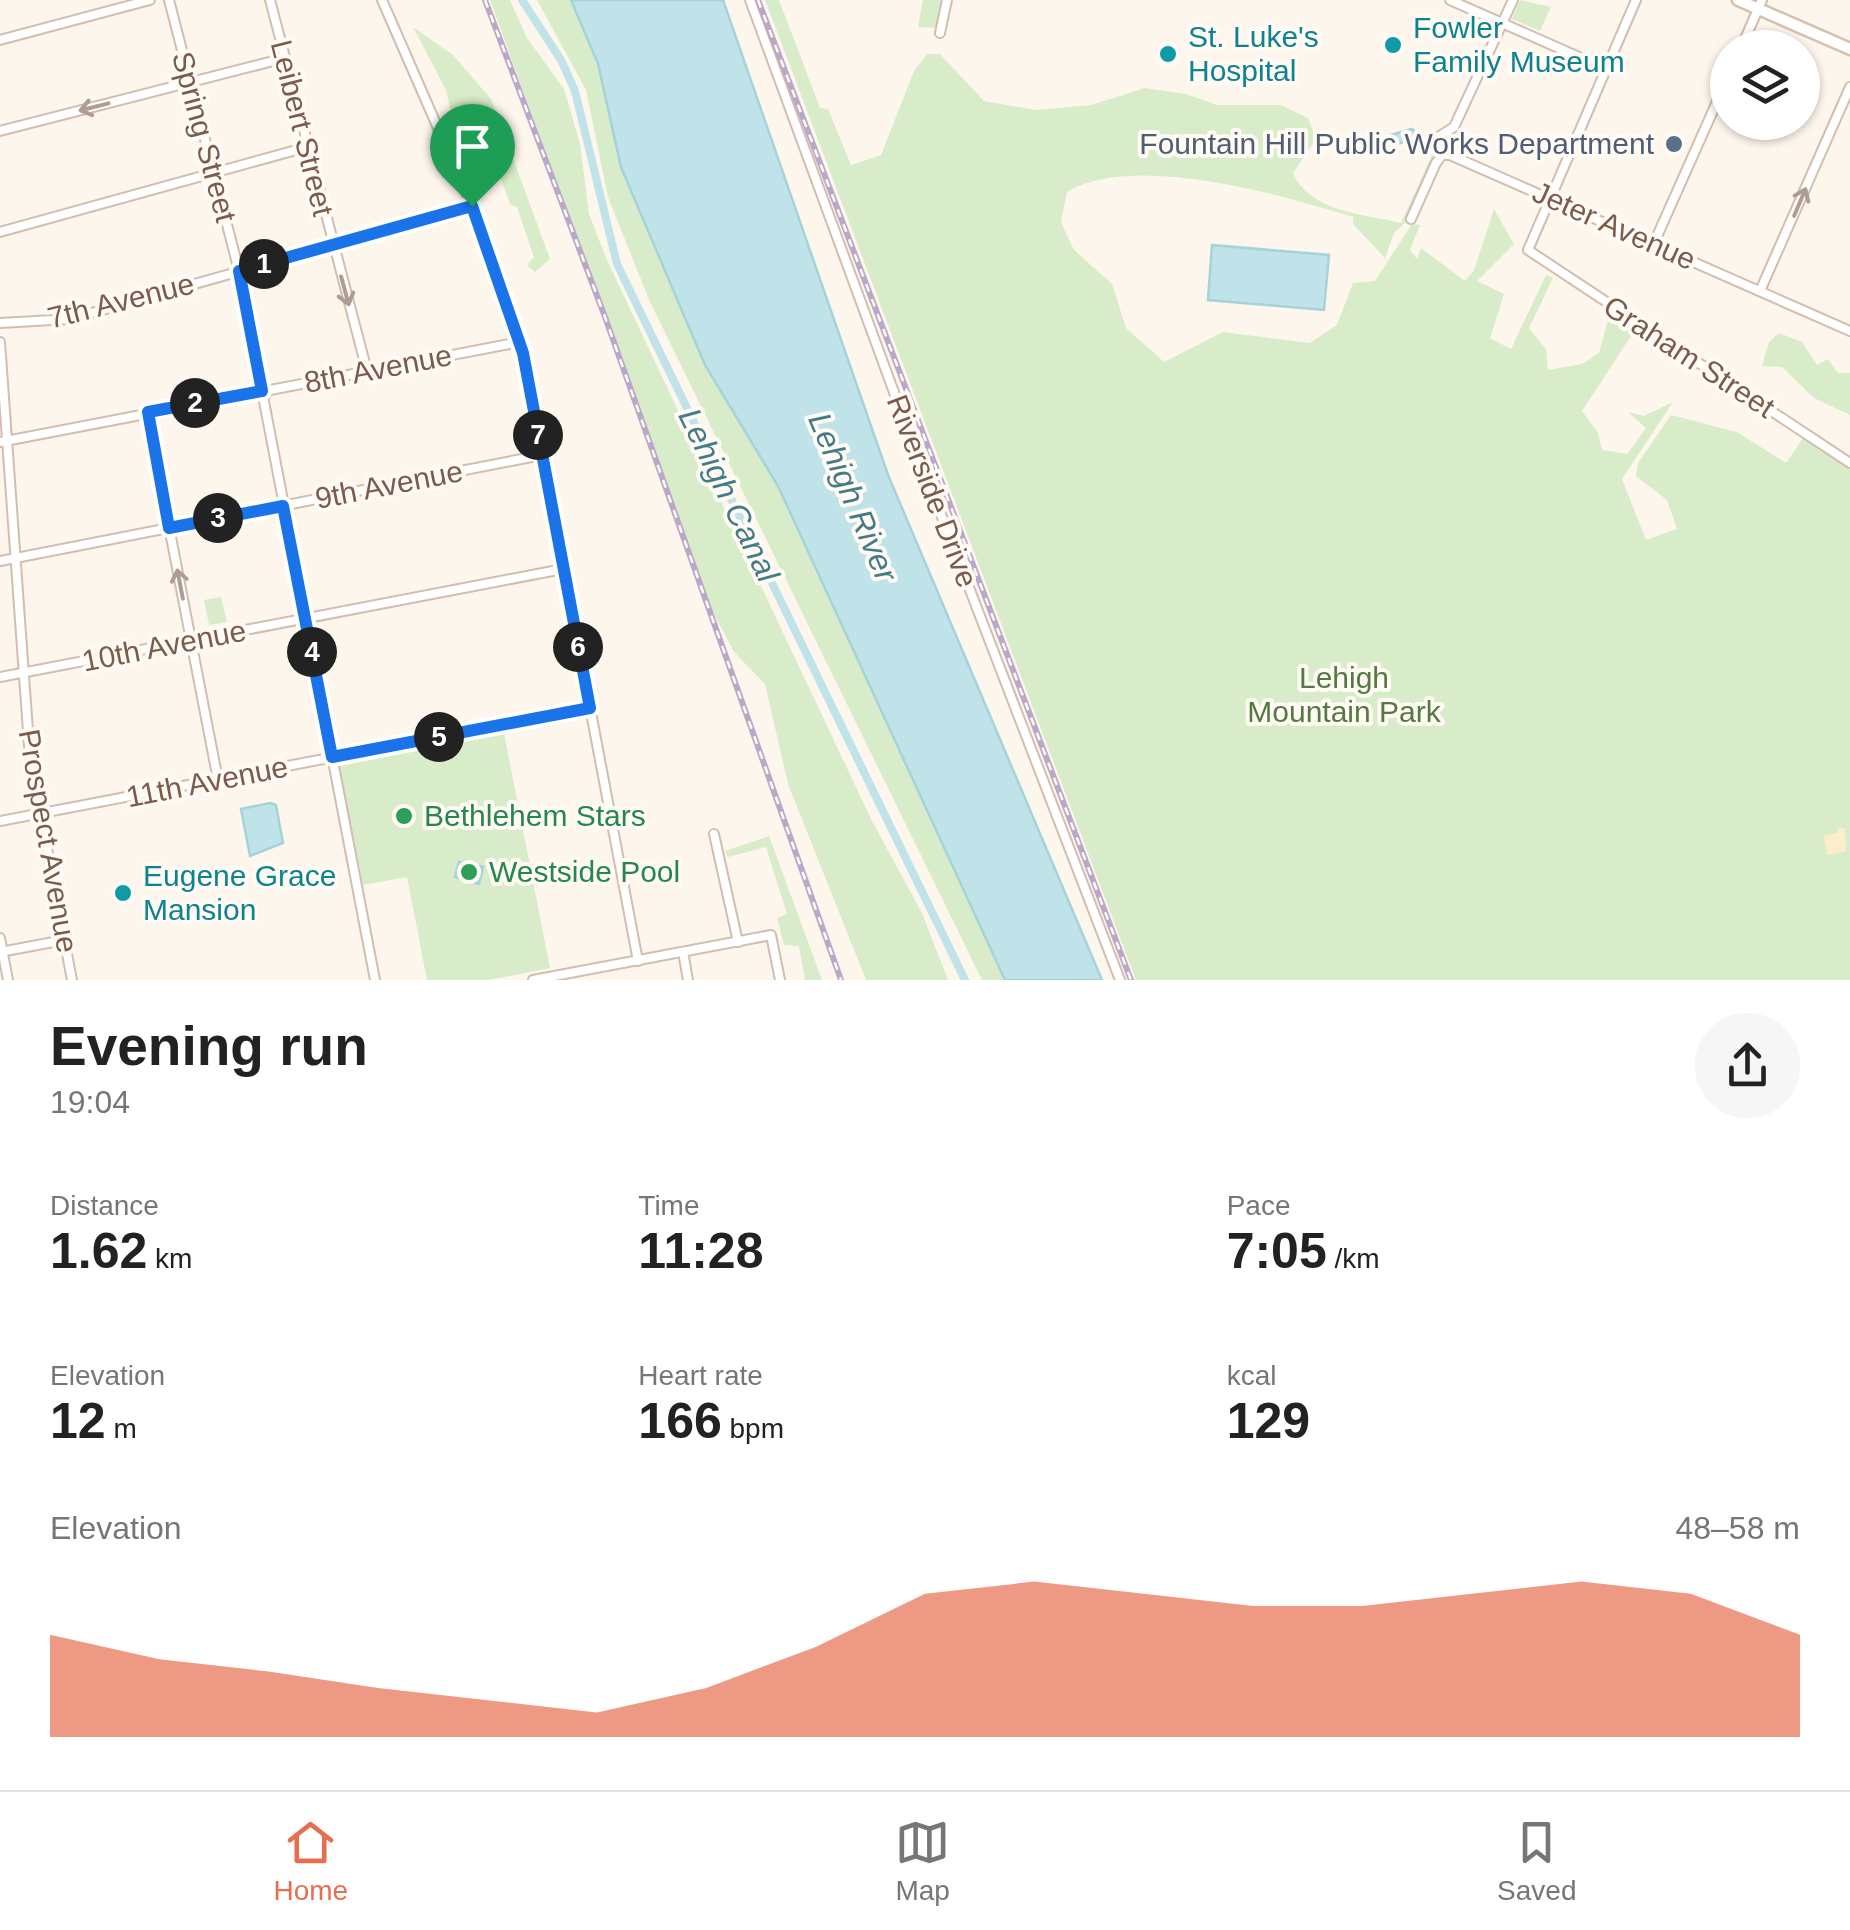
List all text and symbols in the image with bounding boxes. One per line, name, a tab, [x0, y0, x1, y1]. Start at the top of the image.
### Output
place label: Fowler Family Museum	[1413, 11, 1625, 78]
place label: St. Luke's Hospital	[1188, 20, 1319, 87]
map controls	[1710, 30, 1820, 140]
button: layers	[1710, 30, 1820, 140]
marker: Fowler Family Museum	[1382, 34, 1404, 56]
street label: Leibert Street	[265, 37, 340, 220]
marker: St. Luke's Hospital	[1157, 43, 1179, 65]
street label: Spring Street	[166, 48, 243, 226]
one-way arrow	[79, 99, 110, 118]
pin	[430, 104, 515, 207]
icon: arrive	[445, 119, 500, 174]
place label: Fountain Hill Public Works Department	[1139, 127, 1655, 160]
marker: Fountain Hill Public Works Department	[1663, 133, 1685, 155]
street label: Jeter Avenue	[1528, 175, 1701, 276]
one-way arrow	[1792, 187, 1810, 218]
pin: 1	[239, 239, 289, 289]
text: 1	[256, 248, 272, 279]
street label: 7th Avenue	[44, 266, 197, 335]
one-way arrow	[337, 275, 356, 306]
street label: Graham Street	[1598, 289, 1781, 424]
street label: 8th Avenue	[301, 338, 454, 399]
pin: 2	[170, 378, 220, 428]
text: 2	[187, 387, 203, 418]
street label: Riverside Drive	[881, 390, 984, 592]
water label: Lehigh Canal	[671, 402, 787, 588]
water label: Lehigh River	[801, 407, 905, 588]
pin: 7	[513, 410, 563, 460]
text: 7	[530, 419, 546, 450]
street label: 9th Avenue	[312, 454, 465, 515]
pin: 3	[193, 493, 243, 543]
text: 3	[210, 502, 226, 533]
one-way arrow	[170, 568, 189, 601]
street label: 10th Avenue	[79, 613, 249, 678]
pin: 6	[553, 622, 603, 672]
pin: 4	[287, 627, 337, 677]
text: 6	[570, 631, 586, 662]
text: 4	[304, 636, 320, 667]
park label: Lehigh Mountain Park	[1247, 661, 1442, 728]
pin: 5	[414, 712, 464, 762]
text: 5	[431, 721, 447, 752]
street label: Prospect Avenue	[13, 727, 84, 955]
street label: 11th Avenue	[123, 750, 291, 813]
place label: Bethlehem Stars	[424, 799, 646, 832]
marker: Bethlehem Stars	[393, 805, 415, 827]
place label: Westside Pool	[489, 855, 680, 888]
place label: Eugene Grace Mansion	[143, 859, 336, 926]
marker: Westside Pool	[458, 861, 480, 883]
marker: Eugene Grace Mansion	[112, 882, 134, 904]
button: share	[1695, 1013, 1800, 1118]
text: Evening run	[50, 1015, 368, 1077]
text: 19:04	[50, 1084, 130, 1120]
text: Distance	[50, 1190, 159, 1221]
text: Time	[638, 1190, 700, 1221]
text: Pace	[1227, 1190, 1290, 1221]
text: 1.62	[50, 1223, 147, 1279]
text: 11:28	[638, 1223, 763, 1279]
text: 7:05	[1227, 1223, 1327, 1279]
text: km	[147, 1243, 192, 1274]
text: /km	[1327, 1243, 1380, 1274]
text: Elevation	[50, 1360, 165, 1391]
text: Heart rate	[638, 1360, 763, 1391]
text: kcal	[1227, 1360, 1276, 1391]
text: 12	[50, 1393, 106, 1449]
text: 166	[638, 1393, 722, 1449]
text: 129	[1227, 1393, 1310, 1449]
text: m	[106, 1413, 137, 1444]
text: bpm	[722, 1413, 784, 1444]
text: Elevation	[50, 1510, 182, 1546]
text: 48–58 m	[1675, 1510, 1800, 1546]
tab: Home	[273, 1815, 348, 1907]
tab: Map	[895, 1815, 950, 1907]
tab: Saved	[1497, 1815, 1576, 1907]

